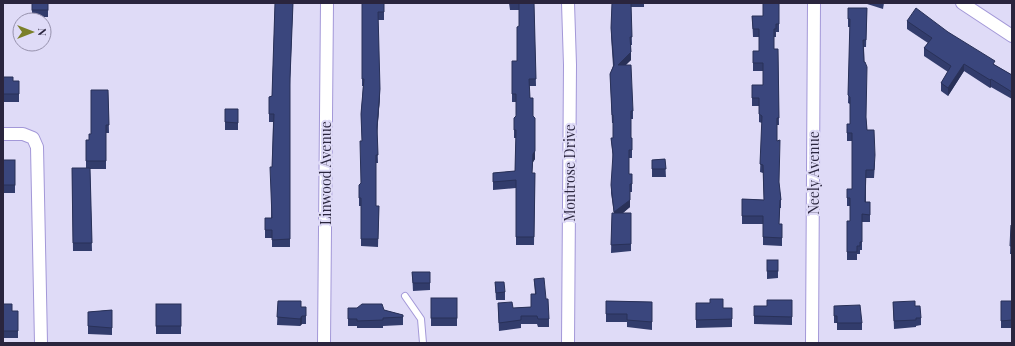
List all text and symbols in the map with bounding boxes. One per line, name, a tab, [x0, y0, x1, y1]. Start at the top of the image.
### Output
north arrow	[12, 12, 52, 52]
text: N	[35, 28, 50, 36]
street label: Linwood Avenue	[316, 121, 335, 225]
street label: Montrose Drive	[560, 124, 579, 222]
street label: Neely Avenue	[804, 131, 823, 215]

